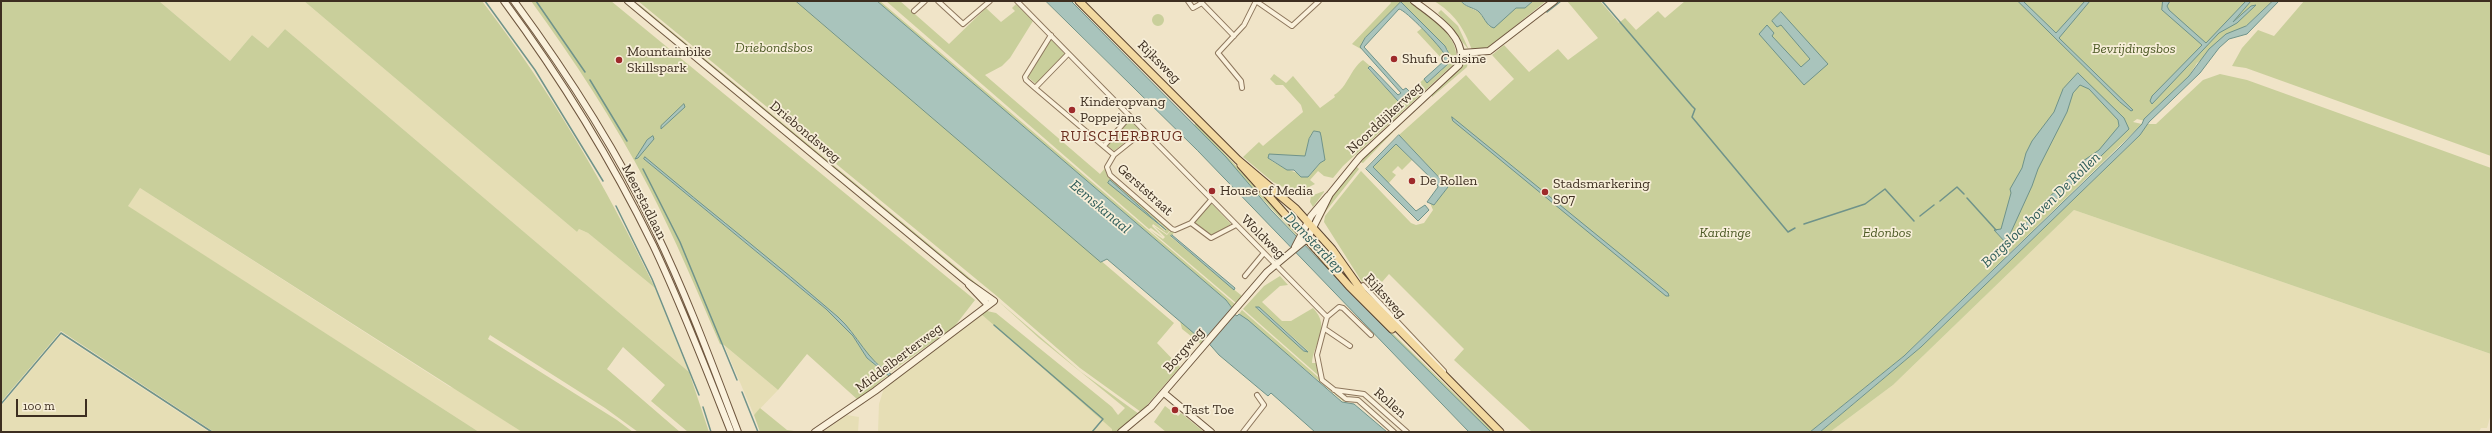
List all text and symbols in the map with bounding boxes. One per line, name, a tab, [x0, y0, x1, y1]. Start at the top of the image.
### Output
street label: Rijksweg	[1134, 37, 1184, 87]
park label: Driebondsbos	[735, 40, 813, 56]
park label: Bevrijdingsbos	[2092, 41, 2176, 57]
place label: Mountainbike Skillspark	[627, 44, 711, 76]
place label: Shufu Cuisine	[1402, 51, 1486, 67]
marker: Shufu Cuisine	[1389, 54, 1399, 64]
marker: Mountainbike Skillspark	[614, 55, 624, 65]
street label: Noorddijkerweg	[1344, 79, 1426, 157]
place label: Kinderopvang Poppejans	[1080, 94, 1165, 126]
street label: Driebondsweg	[766, 97, 844, 167]
marker: Kinderopvang Poppejans	[1067, 105, 1077, 115]
district label: RUISCHERBRUG	[1061, 128, 1183, 146]
water label: Borgsloot boven De Rollen	[1978, 148, 2104, 272]
street label: Gerststraat	[1114, 161, 1176, 219]
street label: Meerstadlaan	[618, 162, 670, 242]
place label: De Rollen	[1420, 173, 1477, 189]
water label: Eemskanaal	[1066, 176, 1134, 238]
marker: De Rollen	[1407, 176, 1417, 186]
place label: Stadsmarkering S07	[1553, 176, 1650, 208]
place label: House of Media	[1220, 183, 1313, 199]
marker: House of Media	[1207, 186, 1217, 196]
marker: Stadsmarkering S07	[1540, 187, 1550, 197]
water label: Damsterdiep	[1280, 208, 1348, 278]
street label: Woldweg	[1237, 211, 1289, 263]
park label: Kardinge	[1699, 225, 1751, 241]
park label: Edonbos	[1863, 225, 1911, 241]
street label: Rijksweg	[1361, 270, 1409, 322]
street label: Middelberterweg	[852, 320, 946, 396]
street label: Borgweg	[1160, 324, 1208, 376]
street label: Rollen	[1370, 384, 1410, 422]
scale bar	[18, 391, 89, 417]
text: 100 m	[23, 399, 55, 413]
place label: Tast Toe	[1183, 402, 1234, 418]
marker: Tast Toe	[1170, 405, 1180, 415]

